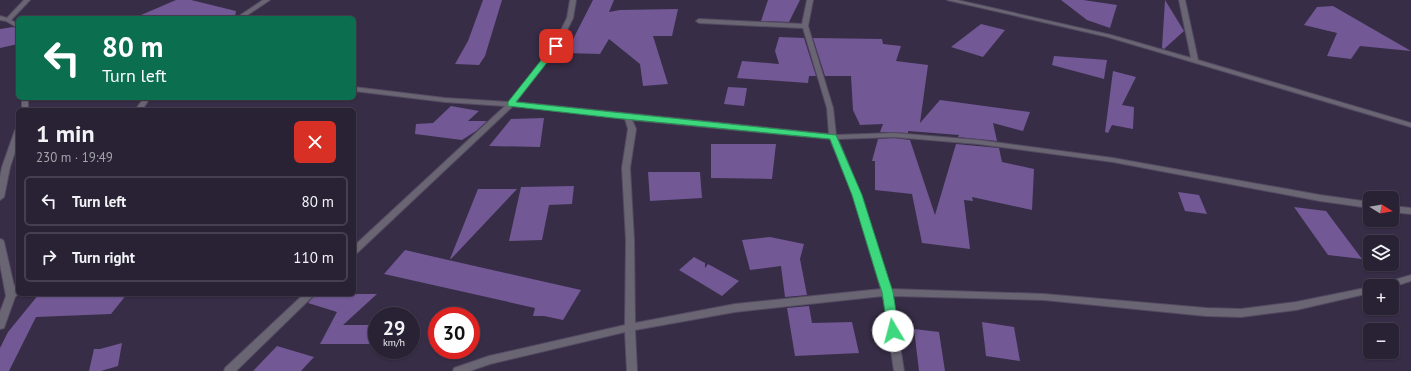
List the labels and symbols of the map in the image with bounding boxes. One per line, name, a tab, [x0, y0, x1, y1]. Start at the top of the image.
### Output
pin	[539, 29, 573, 63]
north arrow	[1363, 191, 1399, 227]
speed limit sign: 30	[428, 307, 480, 359]
position arrow	[872, 310, 914, 352]

